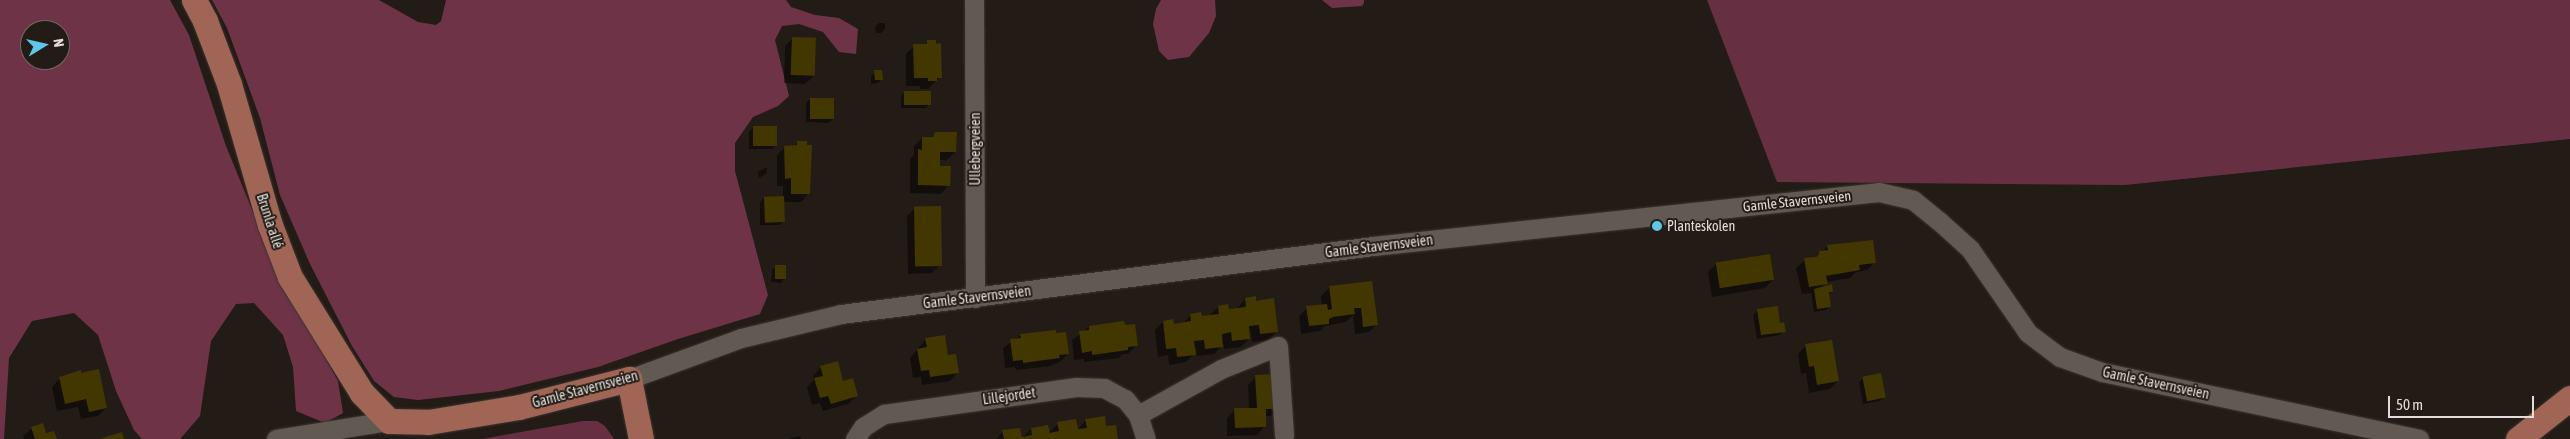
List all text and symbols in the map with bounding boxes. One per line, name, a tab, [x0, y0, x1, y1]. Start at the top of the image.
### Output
north arrow	[20, 20, 70, 70]
text: N	[50, 37, 67, 48]
street label: Ullebergveien	[967, 113, 983, 185]
street label: Gamle Stavernsveien	[1742, 187, 1852, 215]
street label: Brunla allé	[253, 191, 287, 251]
place label: Planteskolen	[1667, 218, 1735, 234]
marker: Planteskolen	[1651, 220, 1663, 232]
street label: Gamle Stavernsveien	[1324, 231, 1434, 261]
street label: Gamle Stavernsveien	[922, 282, 1032, 312]
street label: Gamle Stavernsveien	[2101, 364, 2211, 402]
street label: Gamle Stavernsveien	[530, 367, 640, 411]
street label: Lillejordet	[981, 384, 1037, 408]
scale bar	[2390, 386, 2536, 418]
text: 50 m	[2396, 396, 2423, 413]

